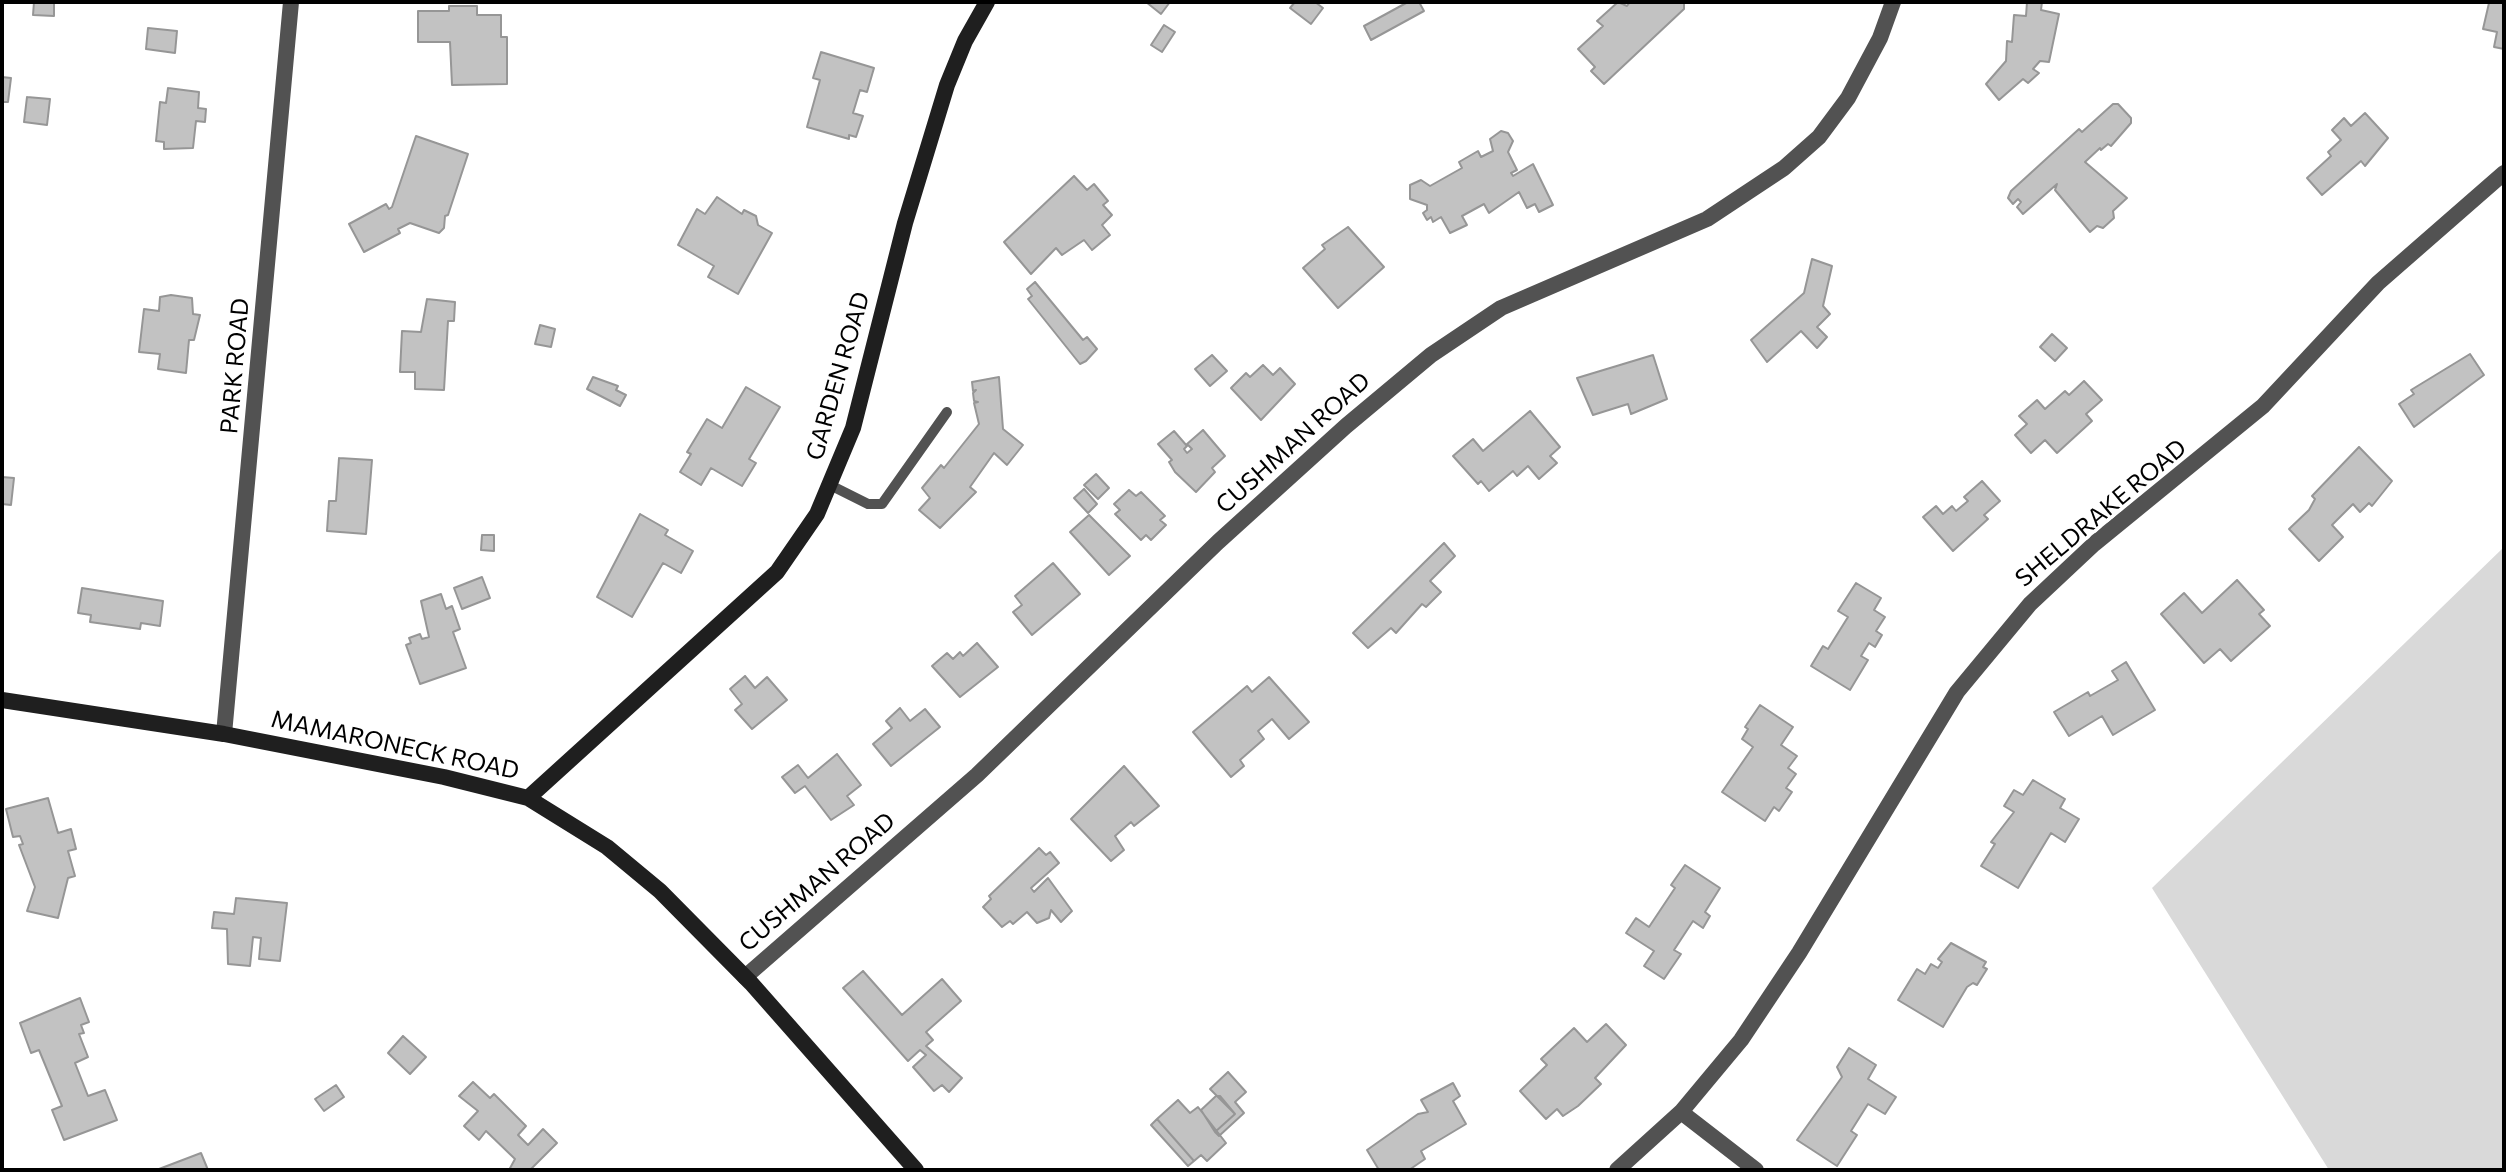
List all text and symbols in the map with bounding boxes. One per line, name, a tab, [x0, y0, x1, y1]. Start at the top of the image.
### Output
street label: GARDEN ROAD	[800, 289, 876, 463]
street label: PARK ROAD	[215, 297, 255, 435]
street label: CUSHMAN ROAD	[1210, 366, 1376, 520]
street label: SHELDRAKE ROAD	[2010, 433, 2192, 593]
street label: MAMARONECK ROAD	[268, 705, 522, 785]
street label: CUSHMAN ROAD	[733, 806, 901, 958]

